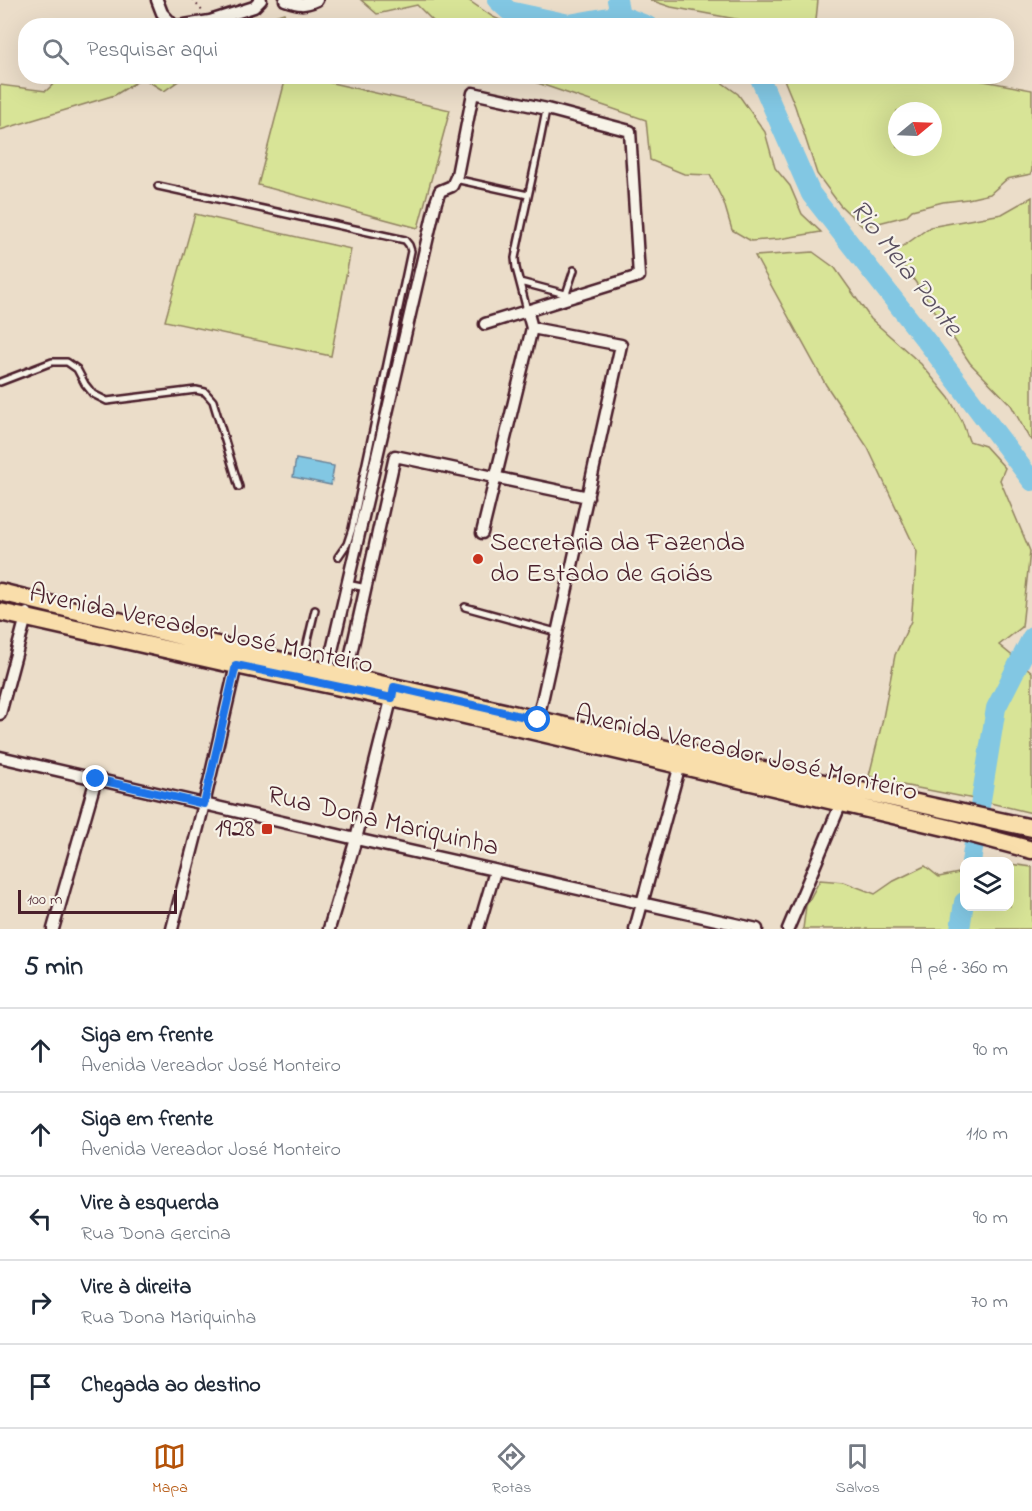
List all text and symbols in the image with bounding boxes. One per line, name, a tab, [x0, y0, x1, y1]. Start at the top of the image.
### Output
search box	[18, 18, 1014, 84]
icon: search	[39, 35, 72, 68]
text: Pesquisar aqui	[87, 35, 218, 67]
north arrow	[888, 102, 942, 156]
water label: Rio Meia Ponte	[838, 192, 972, 347]
place label: Secretaria da Fazenda do Estado de Goiás	[490, 524, 745, 594]
marker: Secretaria da Fazenda do Estado de Goiás	[471, 552, 485, 566]
street label: Avenida Vereador José Monteiro	[25, 574, 377, 686]
street label: Avenida Vereador José Monteiro	[571, 696, 921, 812]
route start	[524, 706, 550, 732]
route end	[82, 765, 108, 791]
street label: Rua Dona Mariquinha	[263, 776, 503, 868]
place label: 1928	[215, 810, 255, 849]
marker: 1928	[260, 822, 274, 836]
map controls	[960, 857, 1014, 911]
button: layers	[960, 857, 1014, 911]
scale bar	[18, 887, 177, 914]
text: 100 m	[27, 888, 62, 912]
text: 5 min	[24, 949, 83, 987]
text: A pé · 360 m	[910, 954, 1008, 983]
text: Siga em frente	[81, 1020, 213, 1052]
icon: ahead	[24, 1034, 57, 1067]
text: 90 m	[973, 1036, 1008, 1065]
text: Avenida Vereador José Monteiro	[81, 1052, 341, 1081]
text: Siga em frente	[81, 1104, 213, 1136]
icon: ahead	[24, 1118, 57, 1151]
text: 110 m	[966, 1120, 1008, 1149]
text: Avenida Vereador José Monteiro	[81, 1136, 341, 1165]
text: Vire à esquerda	[81, 1188, 219, 1220]
icon: left	[24, 1202, 57, 1235]
text: 90 m	[973, 1204, 1008, 1233]
text: Rua Dona Gercina	[81, 1220, 231, 1249]
text: Vire à direita	[81, 1272, 191, 1304]
icon: right	[24, 1286, 57, 1319]
text: 70 m	[971, 1288, 1008, 1317]
text: Rua Dona Mariquinha	[81, 1304, 256, 1333]
icon: arrive	[24, 1370, 57, 1403]
text: Chegada ao destino	[81, 1370, 261, 1402]
tab: Mapa	[152, 1440, 188, 1500]
tab: Rotas	[492, 1440, 531, 1500]
tab: Salvos	[836, 1440, 880, 1500]

